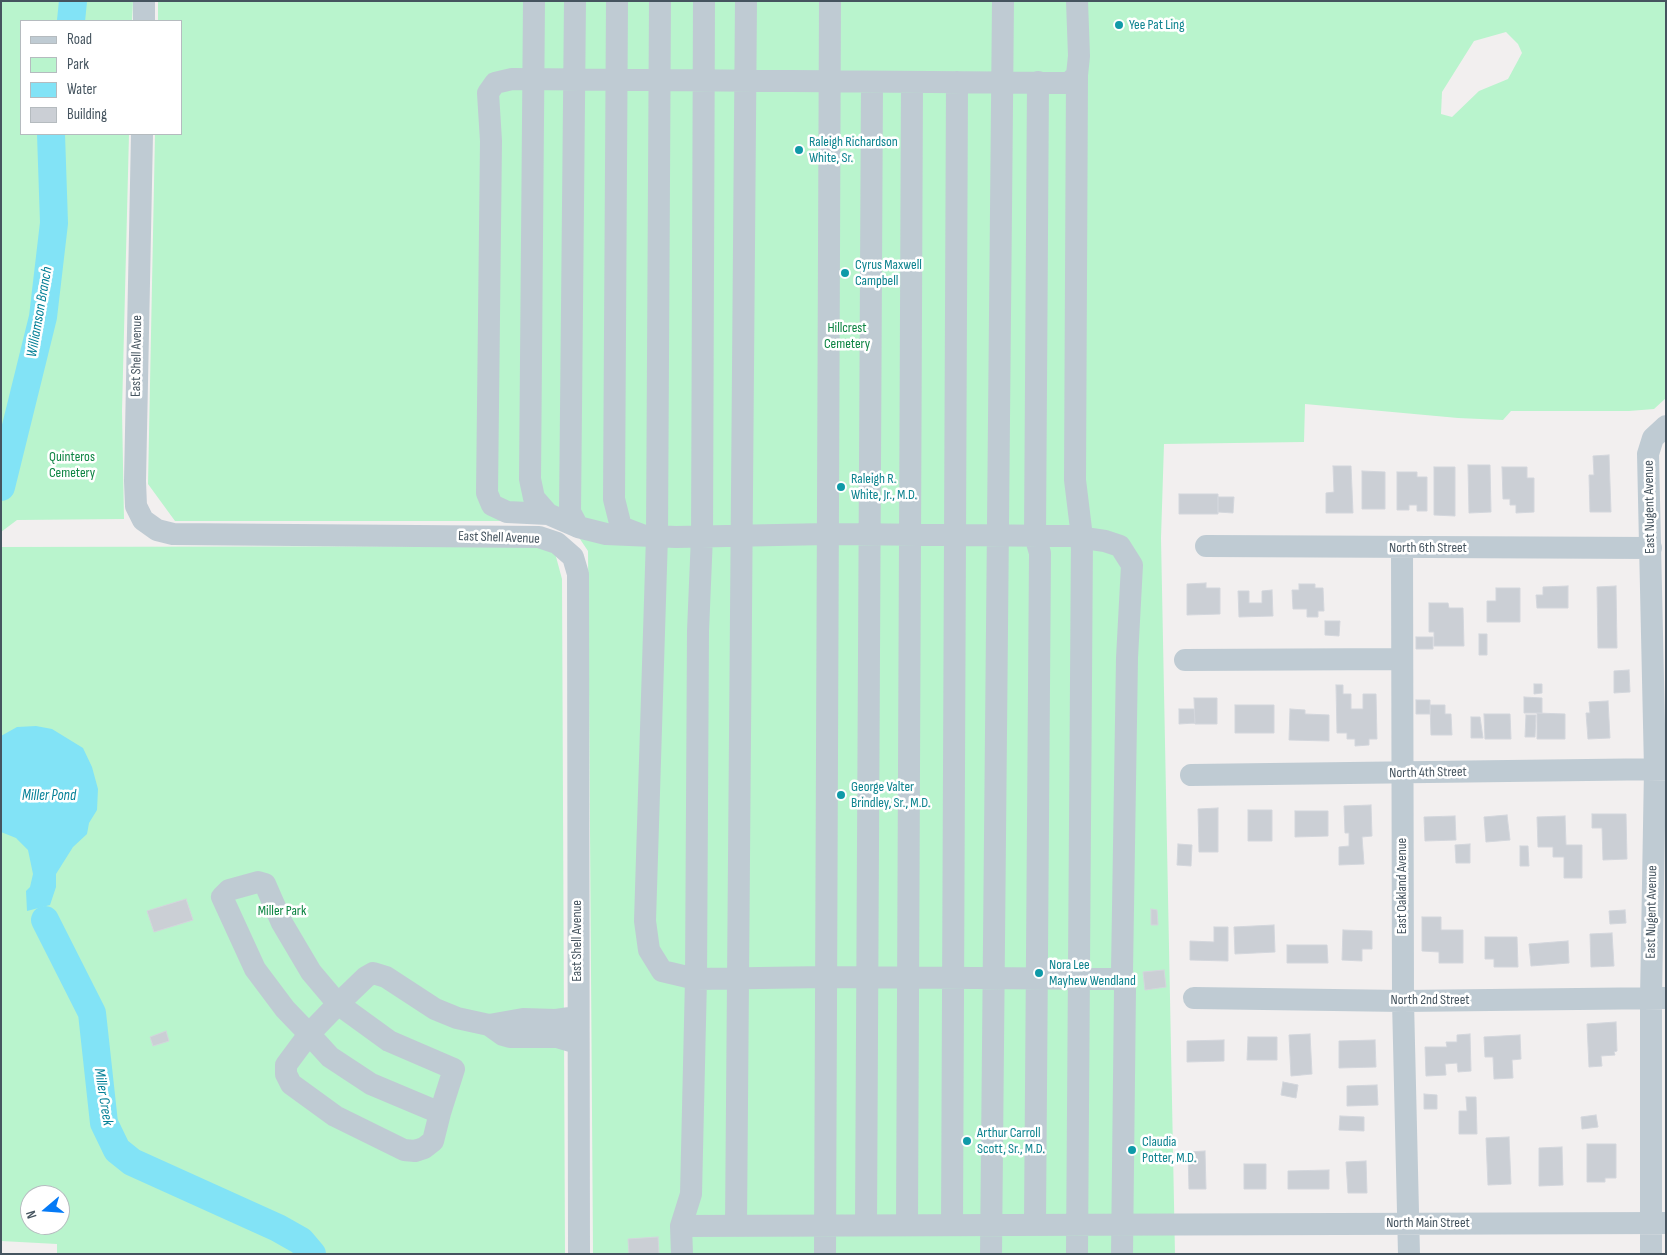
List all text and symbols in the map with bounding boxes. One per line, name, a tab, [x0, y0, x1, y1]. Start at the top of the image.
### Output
place label: Yee Pat Ling	[1129, 17, 1185, 33]
marker: Yee Pat Ling	[1113, 19, 1125, 31]
legend	[20, 20, 182, 135]
text: Road	[67, 30, 92, 49]
text: Park	[67, 55, 89, 74]
text: Water	[67, 80, 97, 99]
text: Building	[67, 105, 107, 124]
place label: Raleigh Richardson White, Sr.	[809, 134, 898, 166]
marker: Raleigh Richardson White, Sr.	[793, 144, 805, 156]
place label: Cyrus Maxwell Campbell	[855, 257, 922, 290]
water label: Williamson Branch	[23, 265, 57, 359]
marker: Cyrus Maxwell Campbell	[839, 267, 851, 279]
street label: East Shell Avenue	[128, 315, 146, 397]
park label: Hillcrest Cemetery	[824, 320, 870, 352]
park label: Quinteros Cemetery	[49, 449, 95, 482]
street label: East Nugent Avenue	[1641, 460, 1659, 554]
place label: Raleigh R. White, Jr., M.D.	[851, 471, 917, 504]
marker: Raleigh R. White, Jr., M.D.	[835, 481, 847, 493]
street label: East Shell Avenue	[458, 528, 540, 548]
street label: North 6th Street	[1389, 540, 1467, 556]
street label: North 4th Street	[1389, 764, 1467, 782]
place label: George Valter Brindley, Sr., M.D.	[851, 779, 931, 812]
water label: Miller Pond	[22, 787, 76, 805]
marker: George Valter Brindley, Sr., M.D.	[835, 789, 847, 801]
street label: East Oakland Avenue	[1394, 838, 1410, 934]
street label: East Nugent Avenue	[1643, 865, 1661, 959]
street label: East Shell Avenue	[569, 900, 585, 982]
park label: Miller Park	[258, 903, 306, 919]
place label: Nora Lee Mayhew Wendland	[1049, 957, 1136, 990]
marker: Nora Lee Mayhew Wendland	[1033, 967, 1045, 979]
street label: North 2nd Street	[1391, 992, 1469, 1008]
water label: Miller Creek	[90, 1067, 116, 1127]
place label: Arthur Carroll Scott, Sr., M.D.	[977, 1125, 1045, 1158]
place label: Claudia Potter, M.D.	[1142, 1134, 1196, 1166]
marker: Arthur Carroll Scott, Sr., M.D.	[961, 1135, 973, 1147]
marker: Claudia Potter, M.D.	[1126, 1144, 1138, 1156]
north arrow	[20, 1185, 70, 1235]
text: N	[22, 1208, 40, 1221]
street label: North Main Street	[1386, 1215, 1470, 1231]

